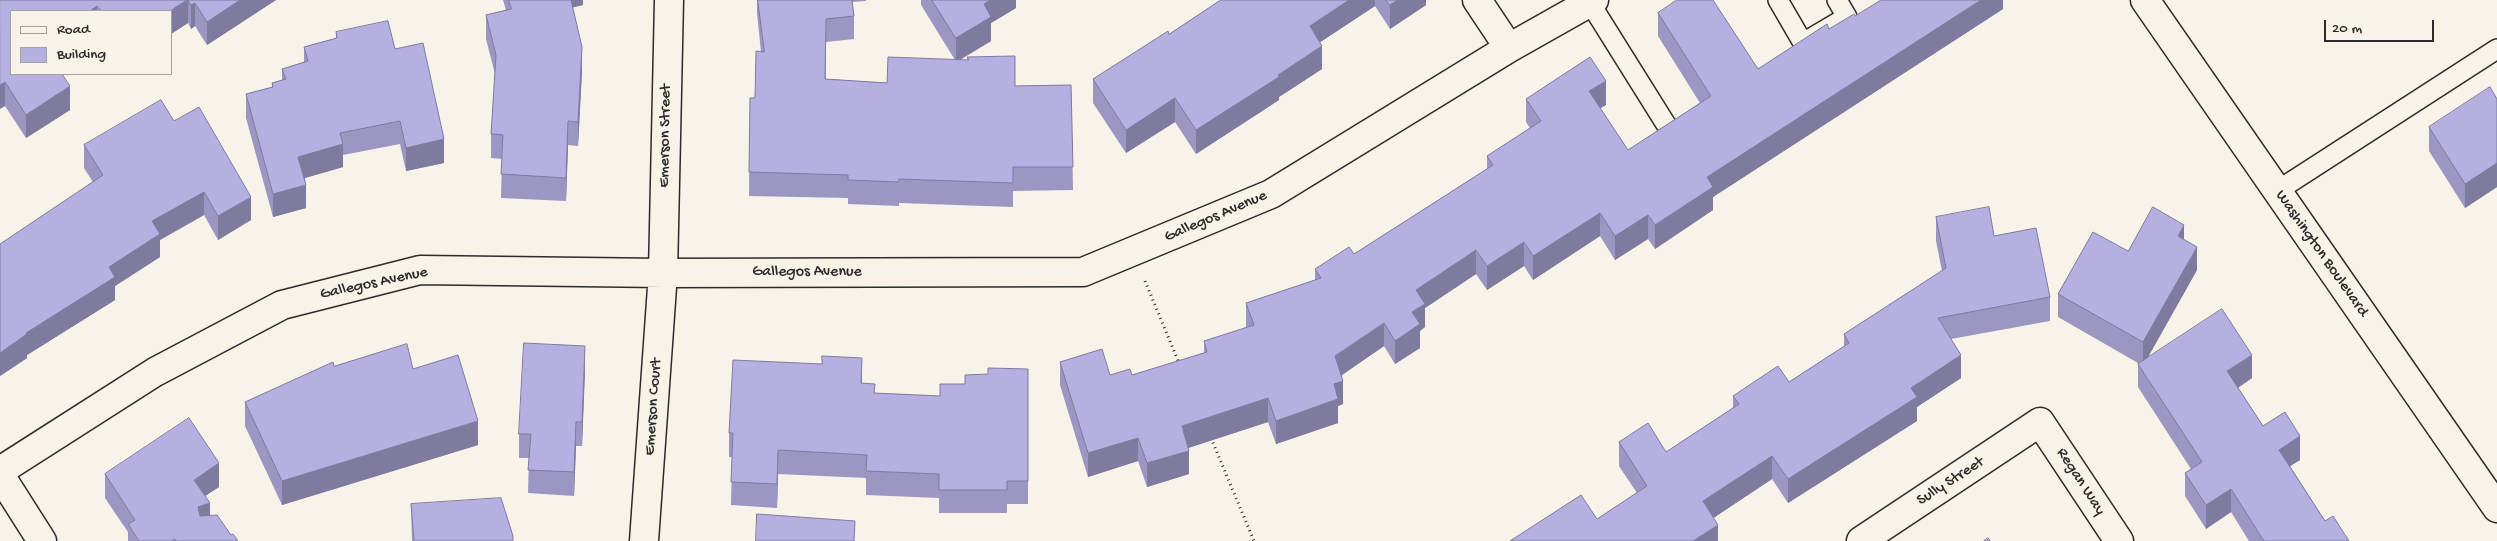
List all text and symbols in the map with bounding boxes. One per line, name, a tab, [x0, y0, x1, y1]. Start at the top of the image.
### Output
legend	[10, 10, 172, 75]
scale bar	[2327, 10, 2437, 42]
text: 20 m	[2332, 20, 2362, 38]
text: Road	[57, 21, 90, 39]
text: Building	[57, 46, 106, 64]
street label: Emerson Street	[655, 84, 677, 188]
street label: Gallegos Avenue	[1162, 187, 1270, 247]
street label: Washington Boulevard	[2270, 187, 2372, 321]
street label: Gallegos Avenue	[318, 263, 430, 305]
street label: Gallegos Avenue	[752, 263, 862, 283]
street label: Emerson Court	[641, 358, 667, 456]
street label: Regan Way	[2051, 445, 2109, 519]
street label: Sully Street	[1914, 453, 1988, 511]

